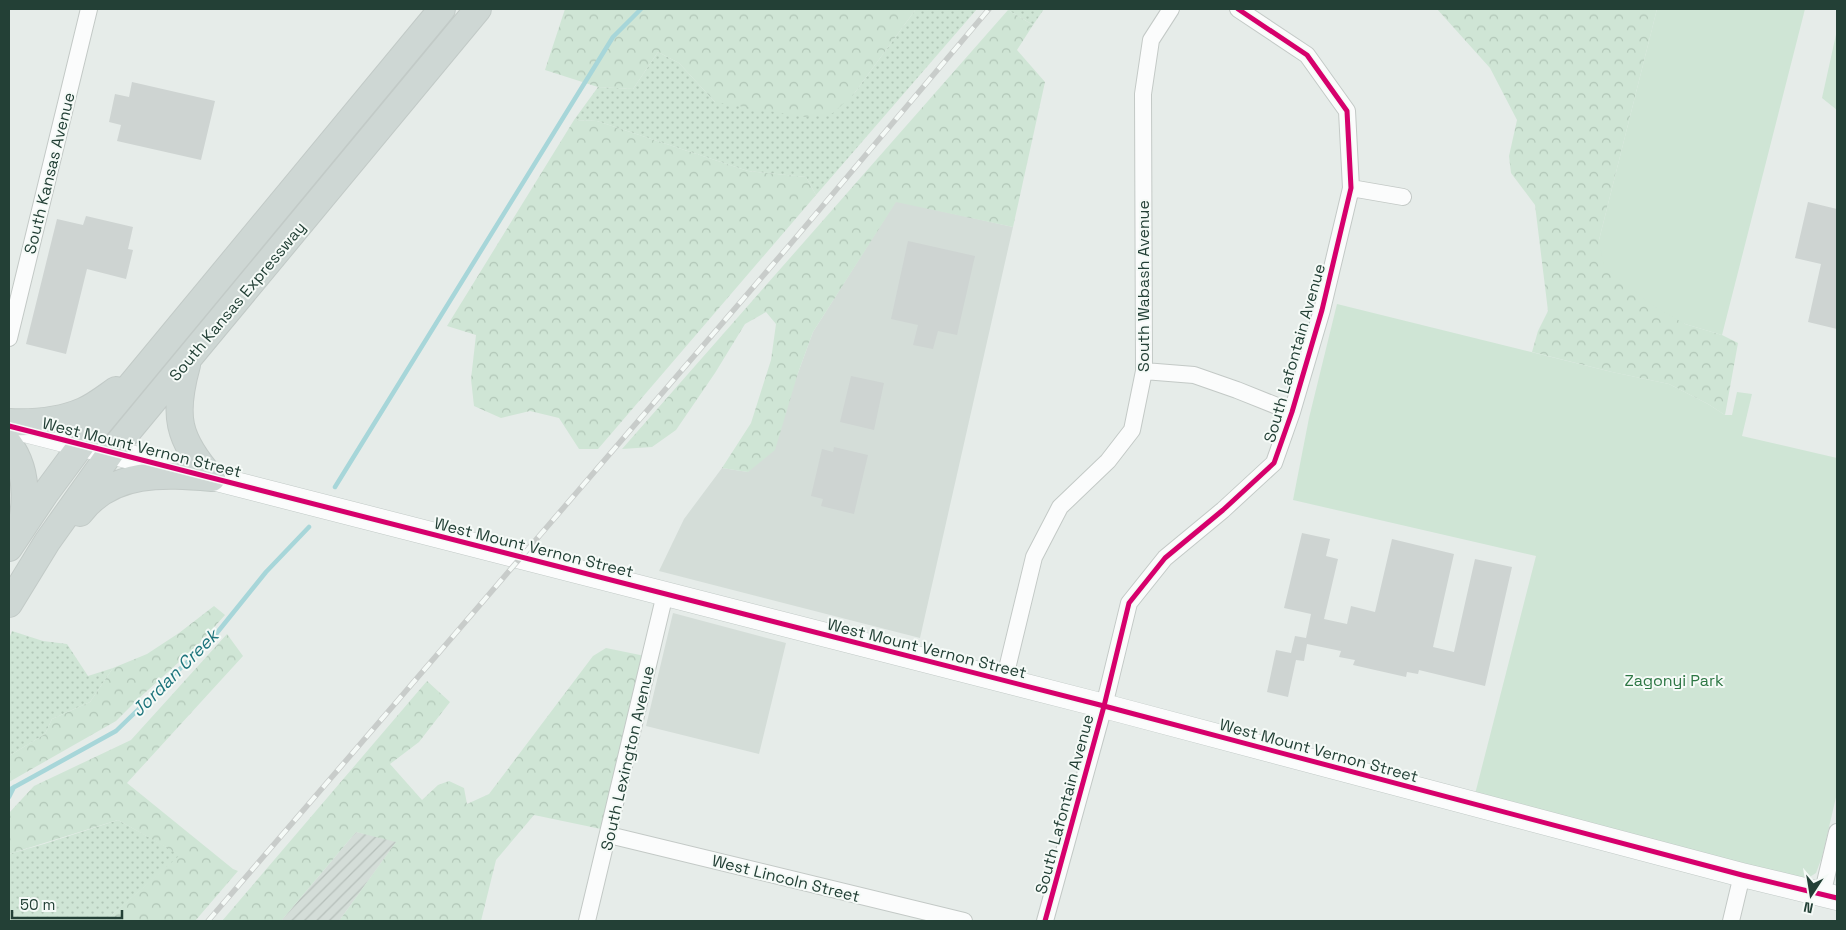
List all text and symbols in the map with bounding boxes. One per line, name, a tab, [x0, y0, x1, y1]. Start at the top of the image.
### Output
street label: South Kansas Avenue	[19, 90, 80, 256]
street label: South Wabash Avenue	[1133, 200, 1154, 372]
street label: South Kansas Expressway	[164, 217, 310, 385]
street label: South Lafontain Avenue	[1259, 261, 1330, 445]
street label: West Mount Vernon Street	[40, 413, 244, 482]
street label: West Mount Vernon Street	[432, 513, 636, 582]
street label: West Mount Vernon Street	[825, 614, 1029, 683]
water label: Jordan Creek	[126, 622, 225, 721]
street label: South Lexington Avenue	[596, 664, 659, 853]
park label: Zagonyi Park	[1624, 670, 1724, 691]
street label: South Lafontain Avenue	[1030, 712, 1099, 896]
street label: West Mount Vernon Street	[1217, 714, 1420, 787]
street label: West Lincoln Street	[710, 850, 862, 907]
north arrow	[1786, 870, 1836, 920]
scale bar	[12, 888, 122, 920]
text: 50 m	[20, 895, 55, 914]
text: N	[1802, 898, 1815, 917]

